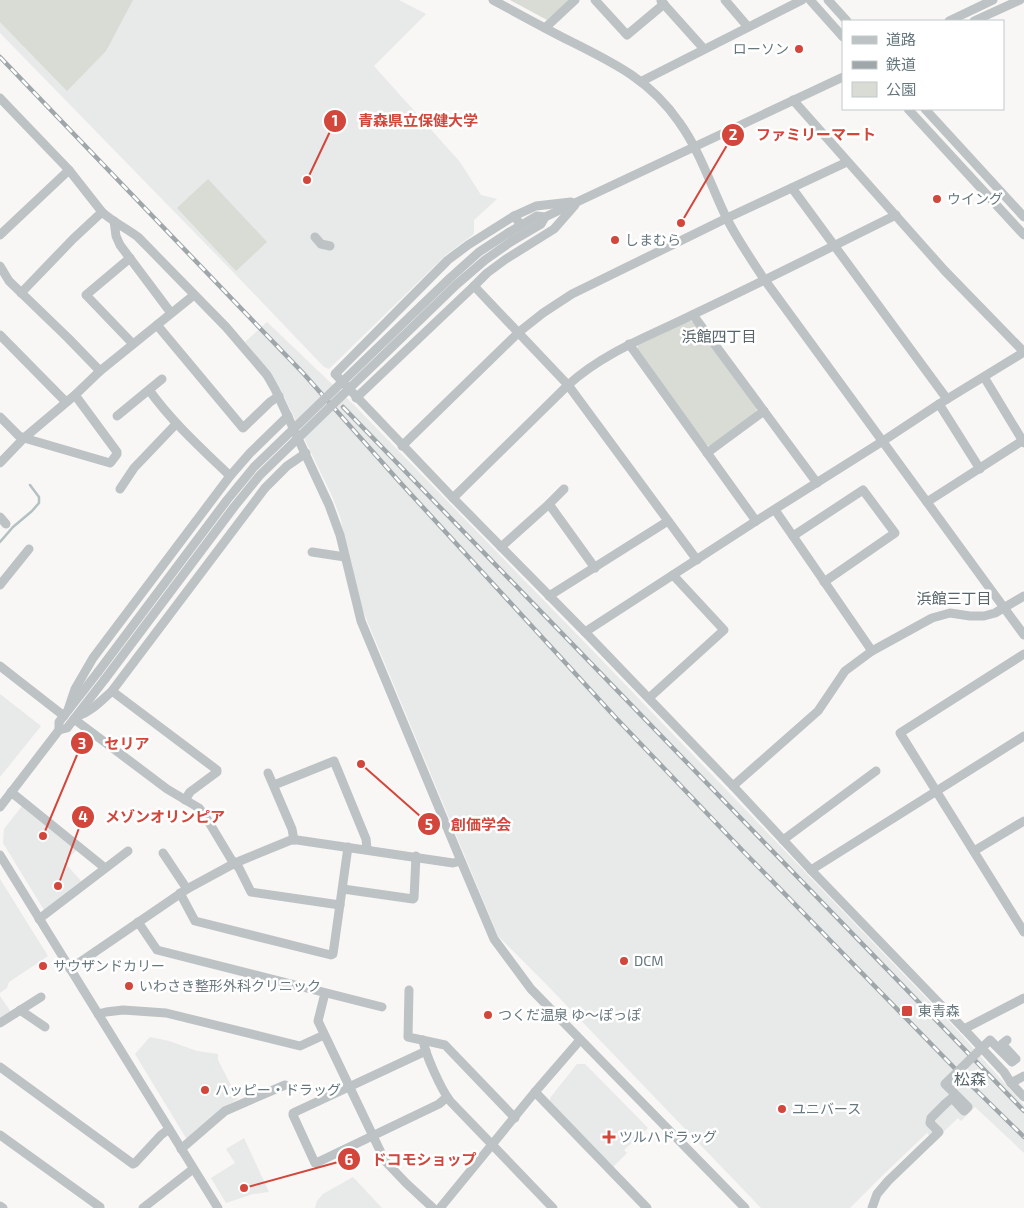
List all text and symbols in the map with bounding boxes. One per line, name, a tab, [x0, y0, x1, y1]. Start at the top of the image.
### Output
legend	[842, 20, 1004, 110]
text: 道路	[886, 30, 916, 48]
place label: ローソン	[733, 40, 789, 57]
marker: ローソン	[793, 43, 805, 55]
text: 鉄道	[886, 55, 916, 73]
text: 公園	[886, 80, 916, 98]
callout: 青森県立保健大学	[323, 106, 488, 136]
text: 1	[332, 111, 338, 129]
text: 青森県立保健大学	[358, 111, 478, 129]
callout: ファミリーマート	[721, 120, 886, 150]
text: 2	[729, 125, 738, 143]
text: ファミリーマート	[756, 125, 876, 143]
place label: ウイング	[947, 190, 1003, 207]
marker: ウイング	[931, 193, 943, 205]
place label: しまむら	[625, 231, 681, 248]
marker: しまむら	[609, 234, 621, 246]
district label: 浜館四丁目	[681, 327, 757, 345]
district label: 浜館三丁目	[916, 589, 992, 607]
callout: セリア	[69, 728, 159, 758]
text: 3	[78, 734, 86, 752]
text: セリア	[104, 734, 150, 752]
callout: メゾンオリンピア	[70, 802, 235, 832]
text: 4	[78, 807, 88, 825]
text: メゾンオリンピア	[105, 807, 225, 825]
callout: 創価学会	[416, 809, 521, 839]
text: 5	[425, 815, 433, 833]
text: 創価学会	[451, 815, 511, 833]
place label: DCM	[634, 952, 664, 969]
marker: DCM	[618, 955, 630, 967]
place label: サウザンドカリー	[53, 957, 165, 974]
marker: サウザンドカリー	[37, 960, 49, 972]
place label: いわさき整形外科クリニック	[139, 977, 321, 994]
marker: いわさき整形外科クリニック	[123, 980, 135, 992]
place label: 東青森	[918, 1002, 960, 1019]
marker: 東青森	[900, 1004, 914, 1018]
place label: つくだ温泉 ゆ～ぽっぽ	[498, 1006, 641, 1023]
marker: つくだ温泉 ゆ～ぽっぽ	[482, 1009, 494, 1021]
district label: 松森	[954, 1069, 986, 1088]
place label: ハッピー・ドラッグ	[215, 1081, 341, 1098]
marker: ハッピー・ドラッグ	[199, 1084, 211, 1096]
place label: ユニバース	[792, 1100, 861, 1117]
marker: ユニバース	[776, 1103, 788, 1115]
place label: ツルハドラッグ	[619, 1128, 717, 1145]
marker: ツルハドラッグ	[603, 1131, 615, 1143]
callout: ドコモショップ	[336, 1144, 486, 1174]
text: 6	[345, 1150, 354, 1168]
text: ドコモショップ	[371, 1150, 477, 1168]

